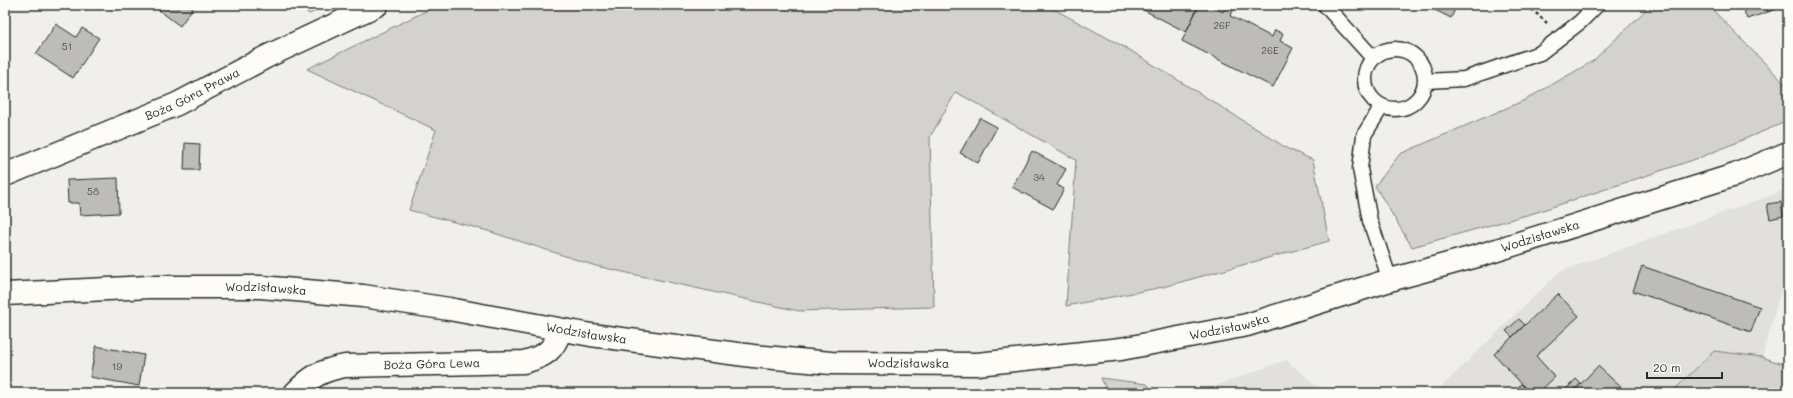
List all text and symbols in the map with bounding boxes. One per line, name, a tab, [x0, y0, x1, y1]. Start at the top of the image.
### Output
house number: 26F	[1213, 18, 1231, 32]
house number: 51	[62, 39, 72, 53]
house number: 26E	[1261, 43, 1279, 57]
street label: Boża Góra Prawa	[142, 64, 242, 123]
house number: 34	[1033, 170, 1045, 184]
house number: 58	[87, 184, 99, 198]
street label: Wodzisławska	[1499, 215, 1581, 255]
street label: Wodzisławska	[225, 278, 307, 298]
street label: Wodzisławska	[1188, 309, 1271, 343]
street label: Wodzisławska	[545, 318, 628, 347]
street label: Boża Góra Lewa	[383, 354, 480, 372]
street label: Wodzisławska	[868, 354, 949, 371]
scale bar	[1647, 354, 1722, 380]
house number: 19	[112, 359, 122, 373]
text: 20 m	[1653, 359, 1681, 375]

